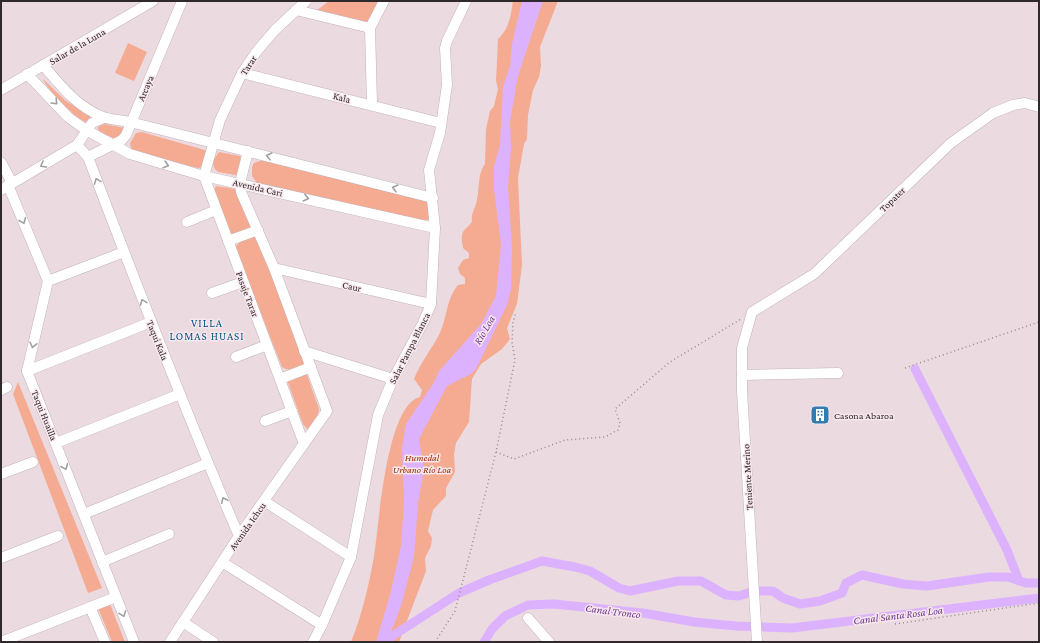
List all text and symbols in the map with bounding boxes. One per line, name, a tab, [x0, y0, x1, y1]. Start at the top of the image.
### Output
street label: Salar de la Luna	[47, 26, 108, 67]
street label: Tarar	[238, 53, 259, 77]
street label: Arcaya	[135, 73, 156, 103]
street label: Kala	[332, 90, 352, 105]
one-way arrow	[50, 97, 57, 105]
one-way arrow	[266, 153, 272, 161]
one-way arrow	[40, 160, 47, 168]
one-way arrow	[163, 160, 170, 169]
street label: Avenida Cari	[232, 176, 284, 199]
one-way arrow	[94, 177, 102, 184]
street label: Topater	[877, 184, 908, 214]
one-way arrow	[392, 185, 398, 193]
one-way arrow	[303, 193, 310, 202]
one-way arrow	[19, 218, 27, 225]
street label: Pasaje Tarar	[233, 270, 261, 319]
street label: Caur	[341, 279, 363, 294]
one-way arrow	[140, 299, 148, 306]
street label: Salar Pampa Blanca	[387, 311, 432, 386]
water label: Río Loa	[471, 314, 497, 346]
district label: VILLA LOMAS HUASI	[169, 317, 245, 342]
street label: Taqui Kala	[145, 319, 171, 362]
one-way arrow	[30, 342, 38, 348]
street label: Taqui Huailla	[29, 388, 60, 442]
building icon: Casona Abaroa	[809, 404, 831, 426]
place label: Casona Abaroa	[834, 410, 894, 421]
street label: Teniente Merino	[740, 444, 755, 510]
park label: Humedal Urbano Río Loa	[393, 452, 452, 475]
one-way arrow	[61, 463, 69, 470]
one-way arrow	[221, 497, 229, 505]
street label: Avenida Ichcu	[227, 500, 268, 552]
water label: Canal Tronco	[585, 602, 642, 620]
water label: Canal Santa Rosa Loa	[853, 604, 943, 626]
one-way arrow	[118, 611, 126, 618]

